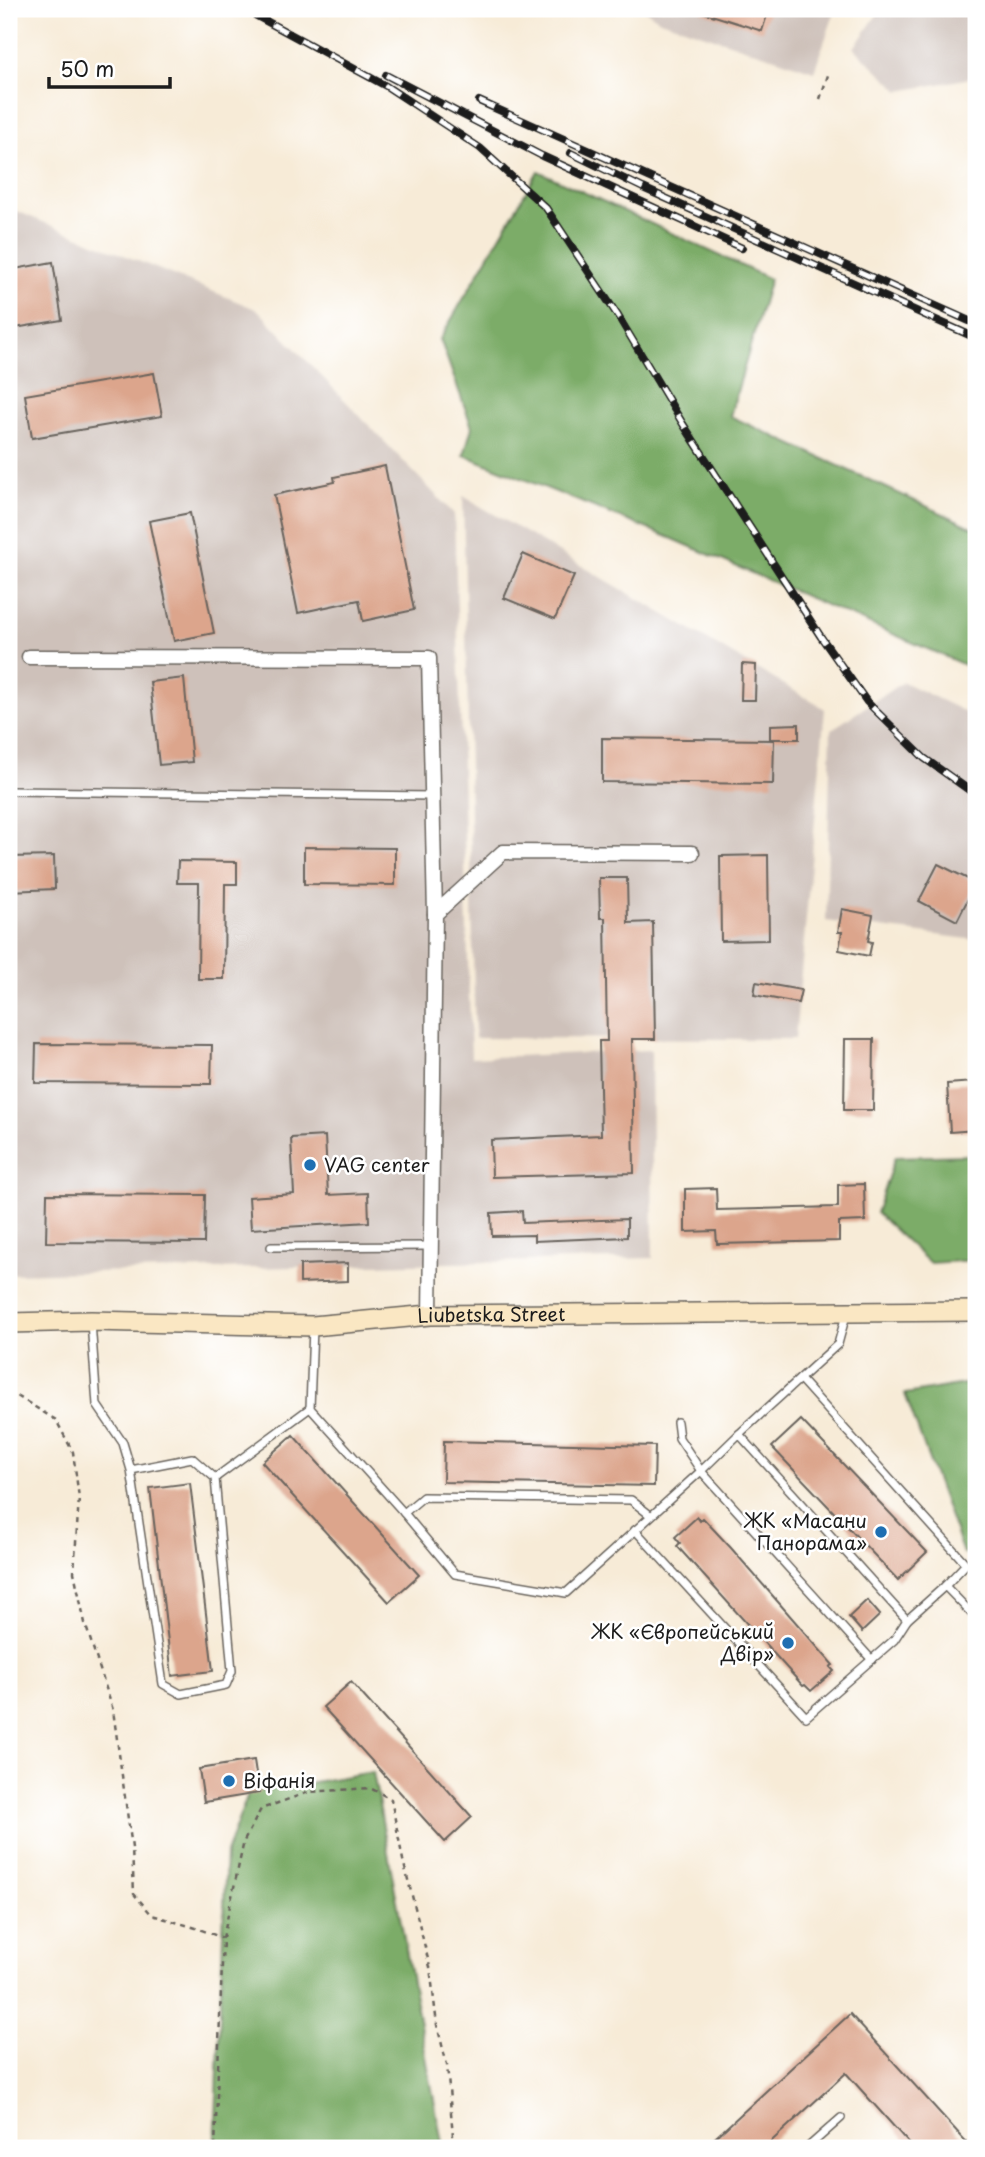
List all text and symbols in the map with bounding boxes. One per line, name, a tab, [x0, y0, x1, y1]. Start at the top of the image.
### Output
scale bar	[49, 46, 170, 90]
text: 50 m	[60, 52, 114, 84]
place label: VAG center	[324, 1150, 430, 1178]
marker: VAG center	[302, 1157, 318, 1173]
street label: Liubetska Street	[416, 1299, 565, 1329]
place label: ЖК «Масани Панорама»	[743, 1506, 867, 1556]
marker: ЖК «Масани Панорама»	[873, 1524, 889, 1540]
place label: ЖК «Європейський Двір»	[590, 1617, 774, 1667]
marker: ЖК «Європейський Двір»	[780, 1635, 796, 1651]
place label: Віфанія	[243, 1766, 316, 1794]
marker: Віфанія	[221, 1773, 237, 1789]

